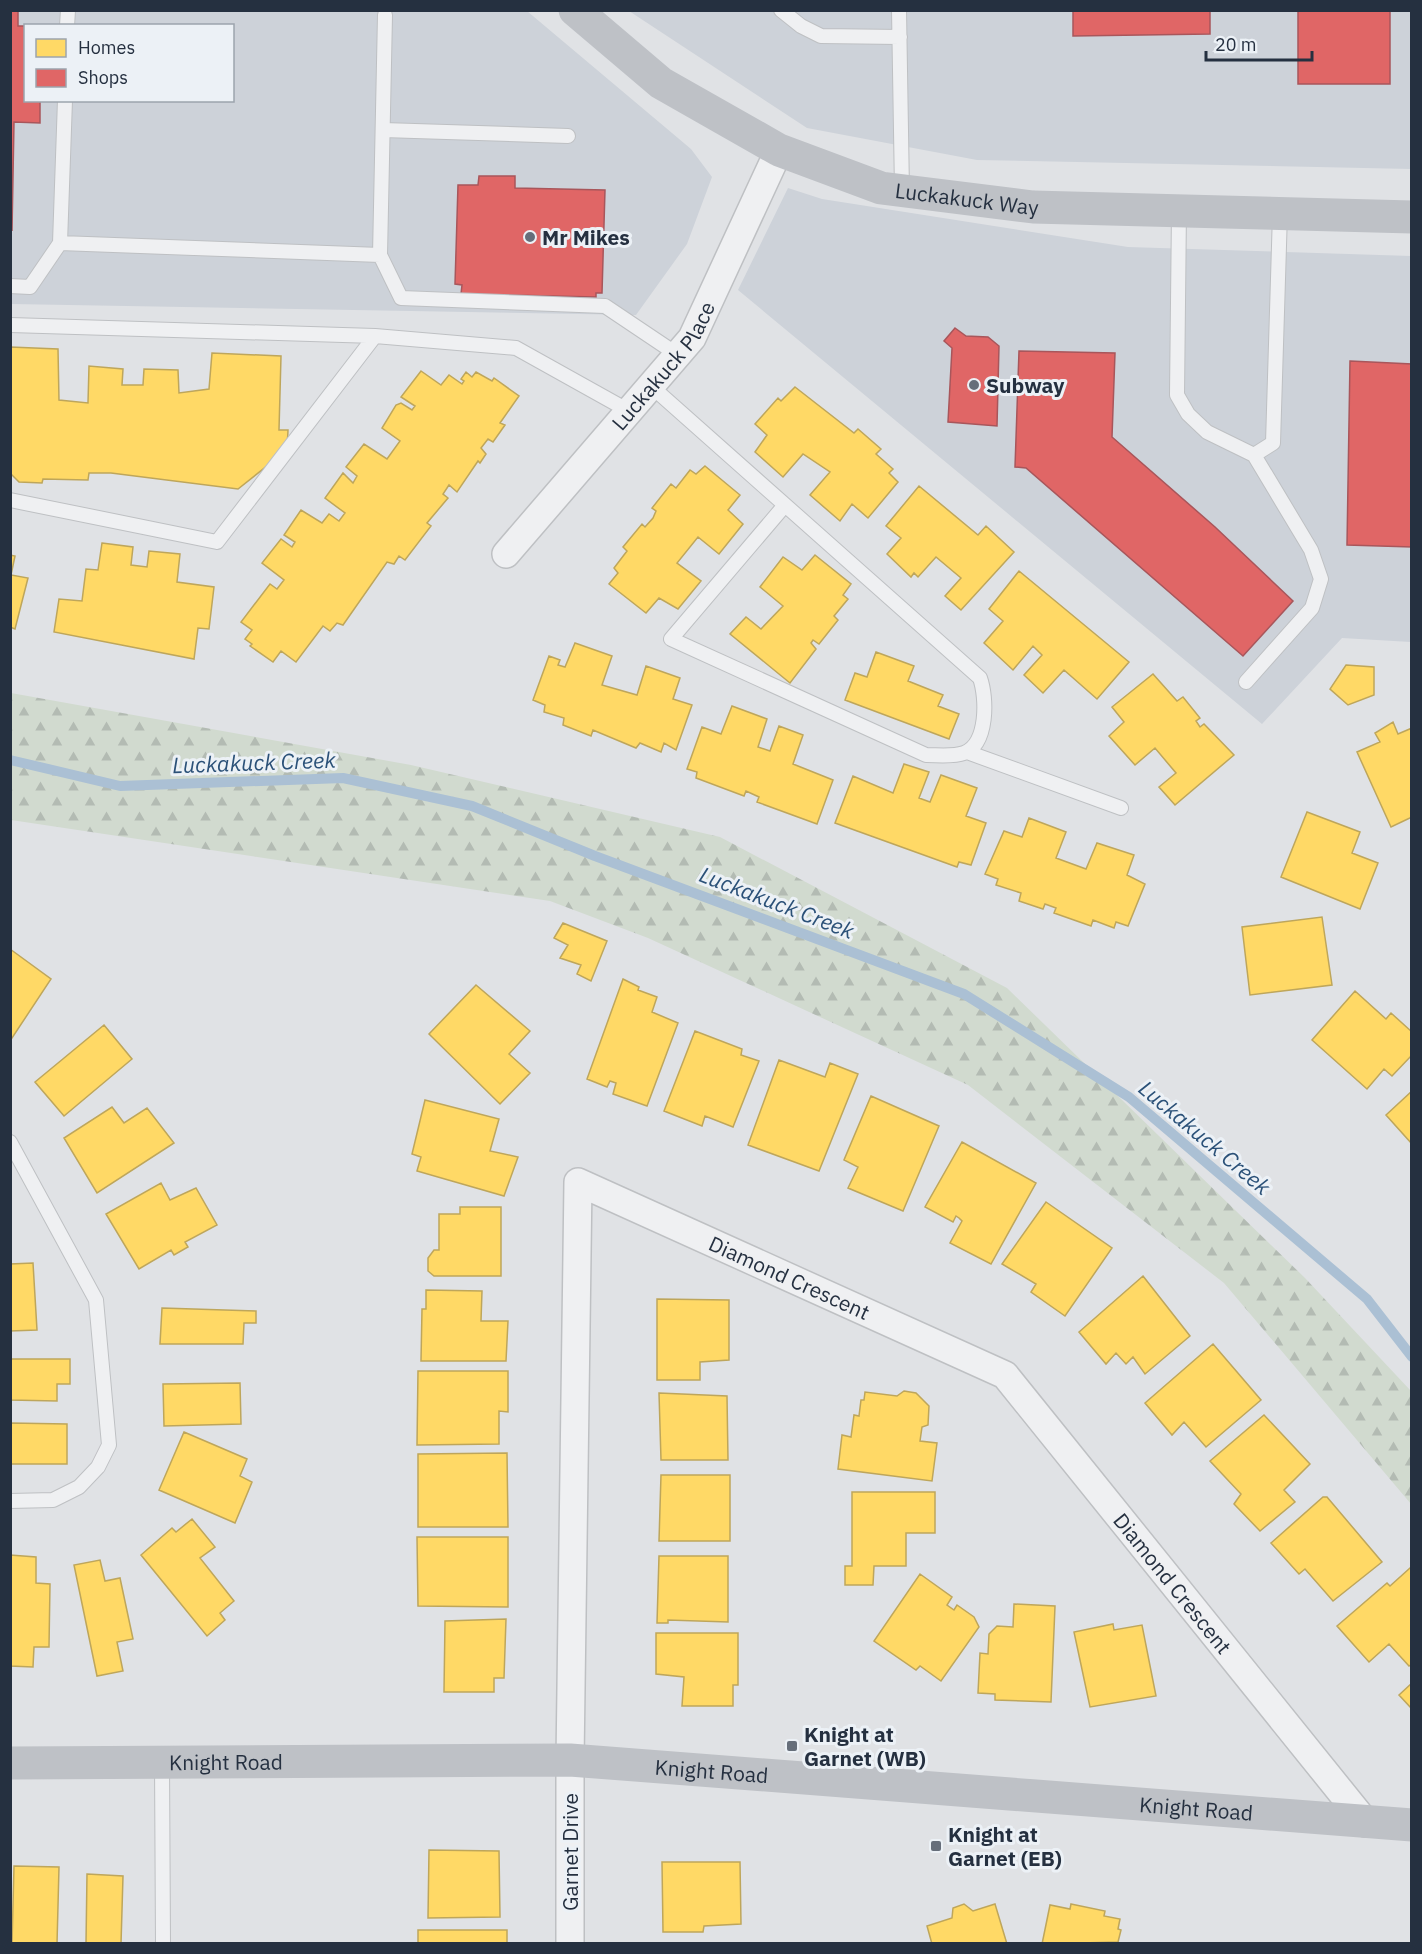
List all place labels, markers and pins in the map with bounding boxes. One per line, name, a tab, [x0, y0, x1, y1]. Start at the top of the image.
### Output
place label: Mr Mikes	[542, 223, 630, 251]
marker: Mr Mikes	[523, 230, 537, 244]
place label: Subway	[986, 371, 1065, 399]
marker: Subway	[967, 378, 981, 392]
place label: Knight at Garnet (WB)	[804, 1720, 926, 1772]
marker: Knight at Garnet (WB)	[785, 1739, 799, 1753]
place label: Knight at Garnet (EB)	[948, 1820, 1062, 1872]
marker: Knight at Garnet (EB)	[929, 1839, 943, 1853]

